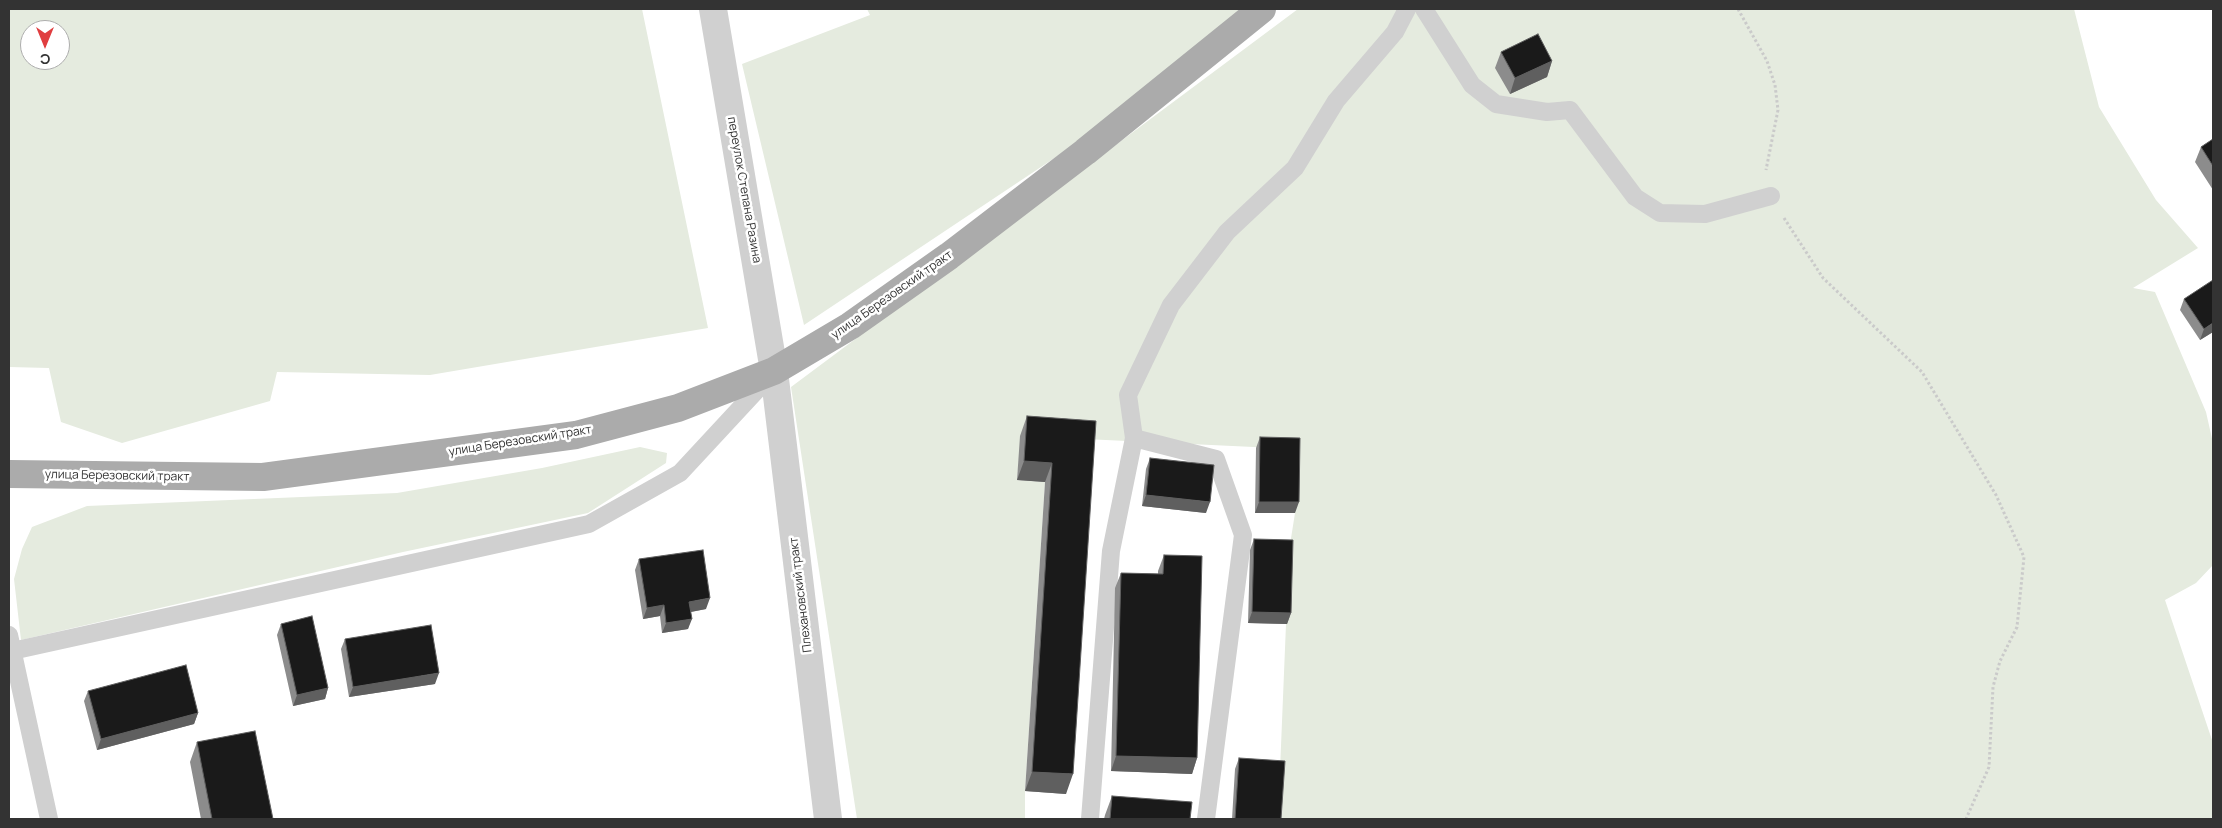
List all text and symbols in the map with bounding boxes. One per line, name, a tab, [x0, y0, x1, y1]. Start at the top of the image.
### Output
north arrow	[20, 20, 70, 70]
text: С	[40, 50, 50, 69]
street label: переулок Степана Разина	[724, 116, 764, 264]
street label: улица Березовский тракт	[829, 248, 955, 342]
street label: улица Березовский тракт	[447, 423, 593, 459]
street label: улица Березовский тракт	[45, 468, 189, 484]
street label: Плехановский тракт	[787, 537, 815, 653]

